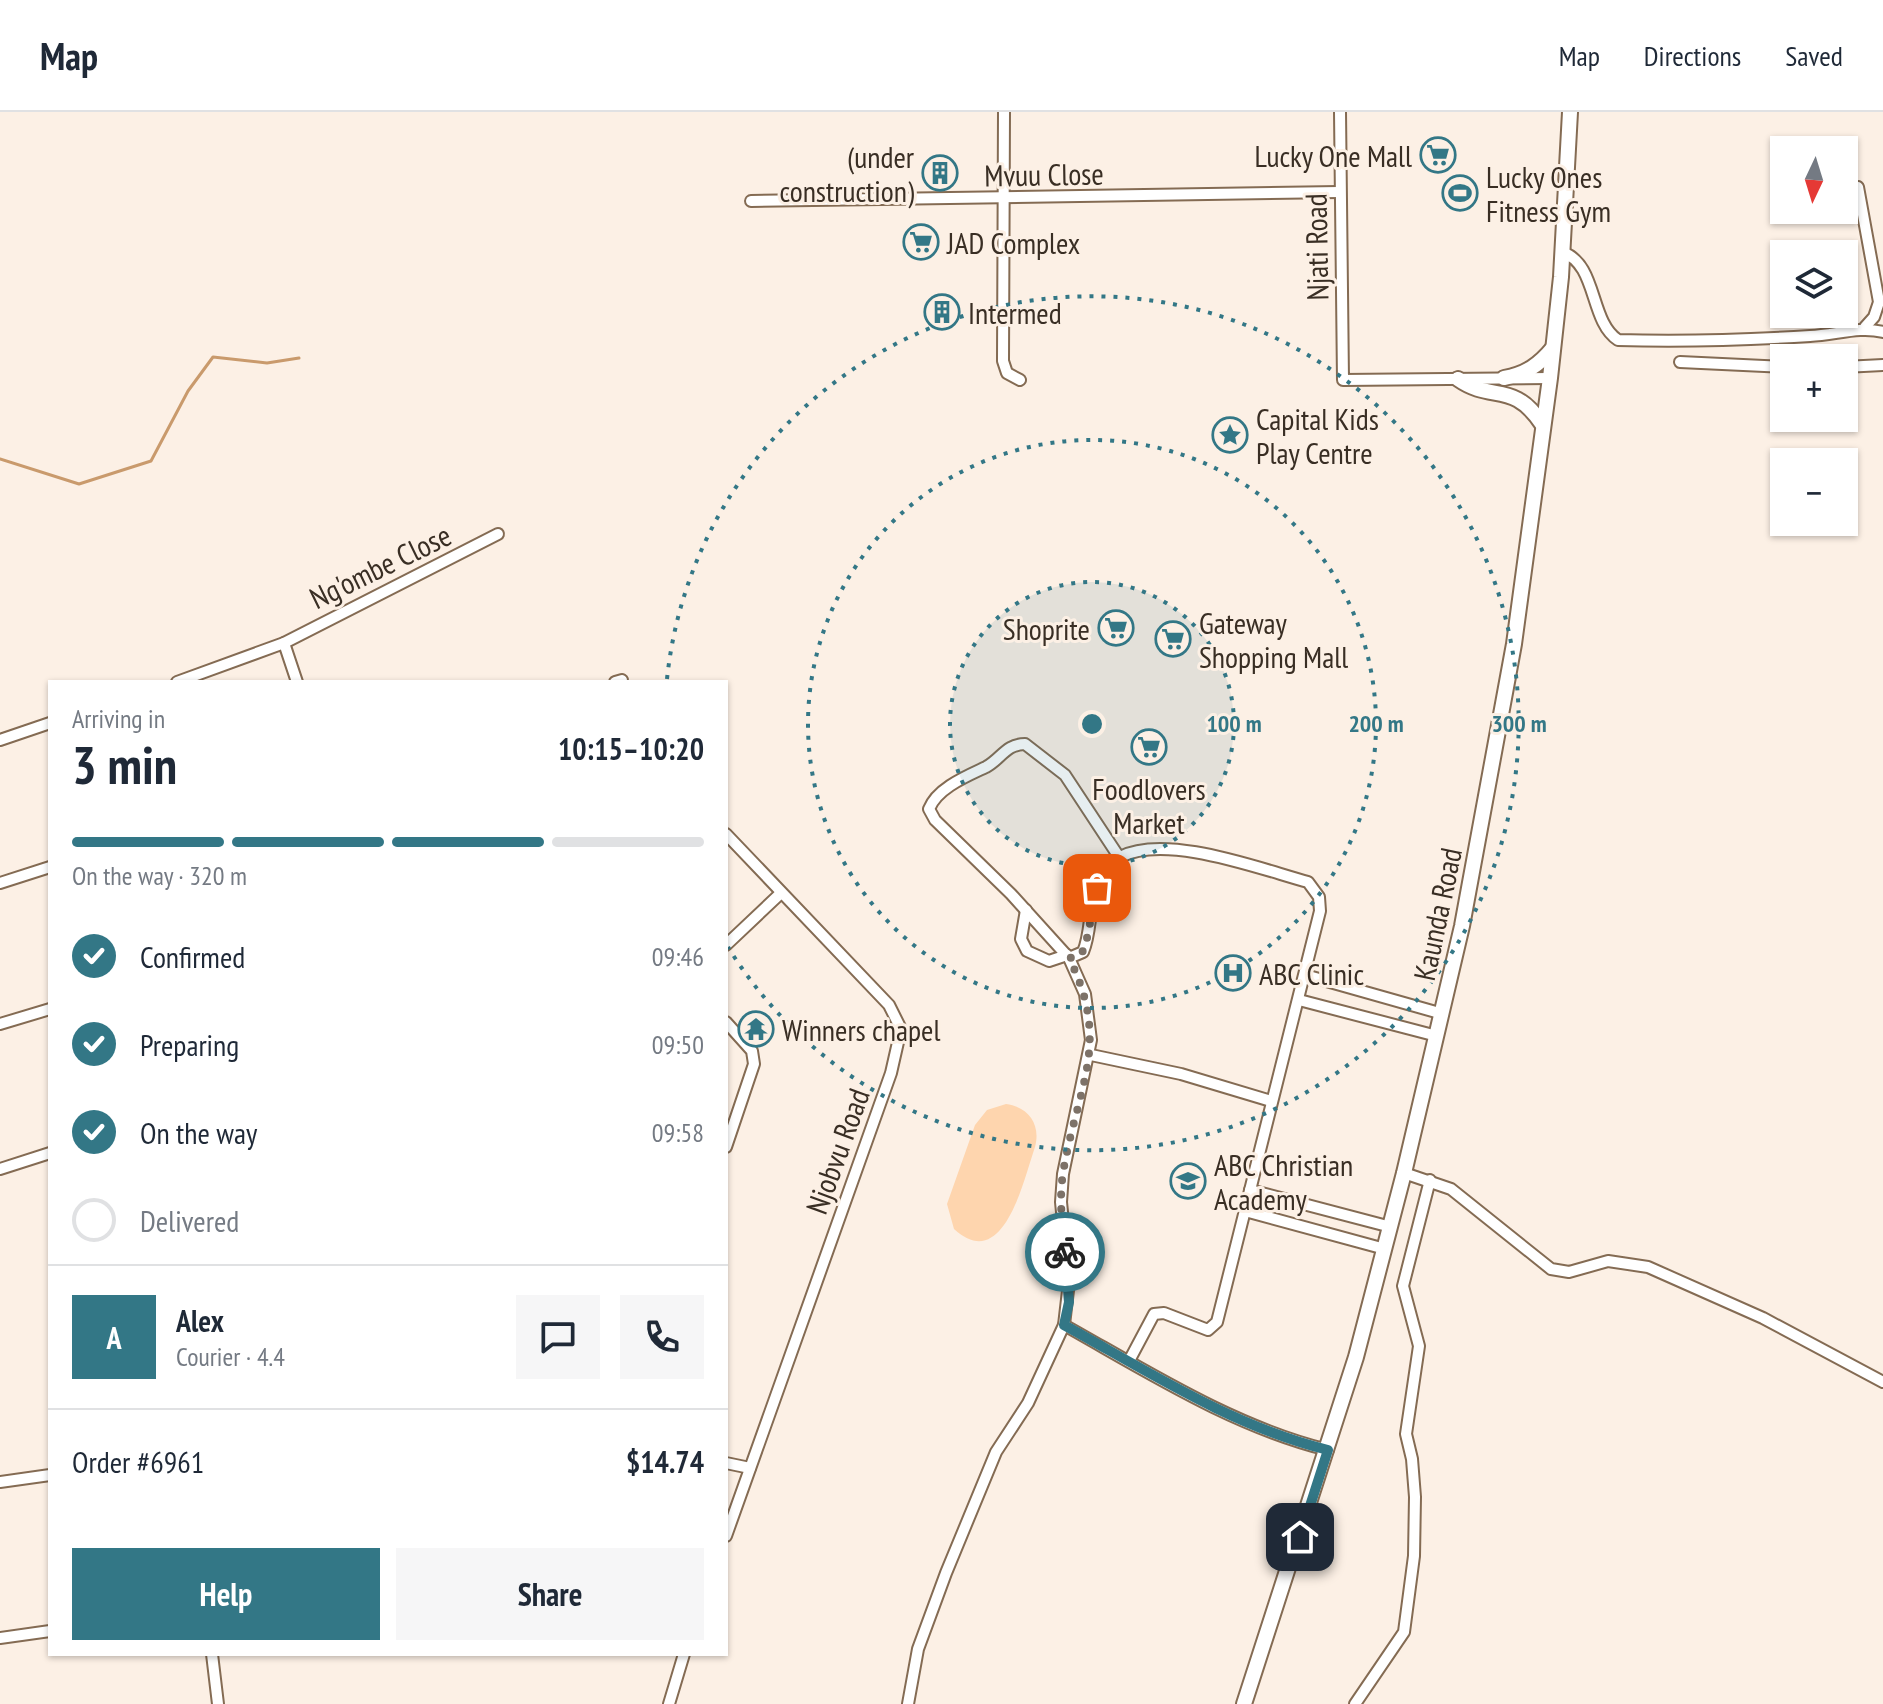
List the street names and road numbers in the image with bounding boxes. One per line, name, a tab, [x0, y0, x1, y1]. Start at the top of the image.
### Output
street label: Mvuu Close	[984, 153, 1104, 195]
street label: Njati Road	[1296, 193, 1336, 301]
street label: Ng'ombe Close	[303, 515, 457, 617]
street label: Kaunda Road	[1404, 844, 1470, 984]
street label: Njobvu Road	[796, 1083, 878, 1219]

